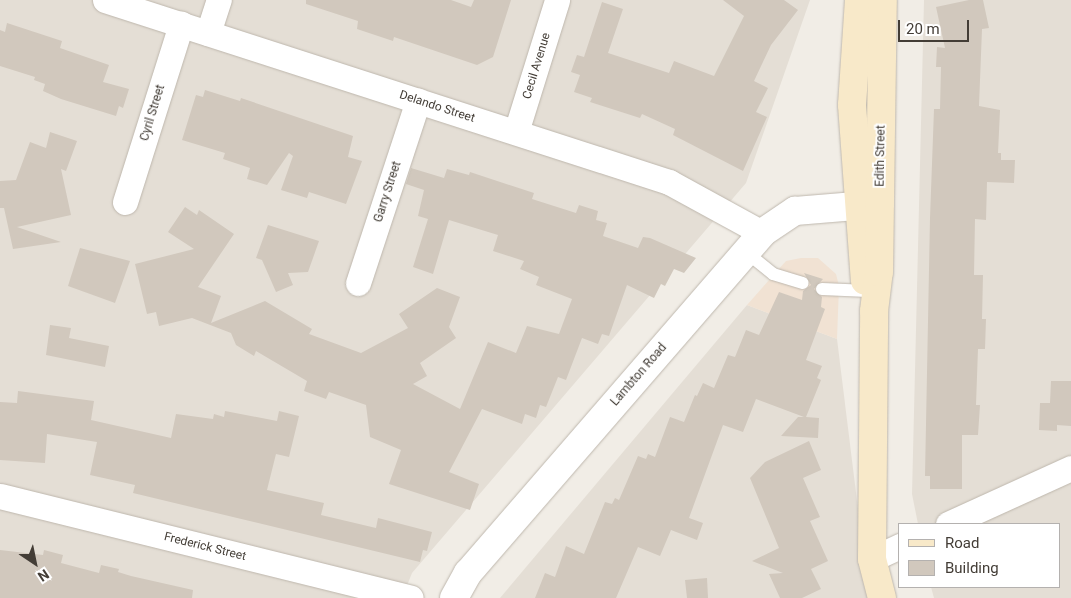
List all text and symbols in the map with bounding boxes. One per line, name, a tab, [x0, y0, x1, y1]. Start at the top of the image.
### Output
scale bar	[901, 10, 972, 42]
text: 20 m	[906, 20, 940, 38]
street label: Cecil Avenue	[520, 31, 554, 101]
street label: Cyril Street	[138, 83, 168, 143]
street label: Delando Street	[397, 88, 477, 126]
street label: Edith Street	[873, 125, 889, 187]
street label: Garry Street	[371, 160, 405, 224]
street label: Lambton Road	[608, 341, 670, 409]
legend	[898, 523, 1061, 588]
street label: Frederick Street	[163, 530, 247, 564]
text: Road	[945, 534, 979, 552]
north arrow	[10, 538, 60, 588]
text: Building	[945, 559, 999, 577]
text: N	[35, 566, 52, 585]

